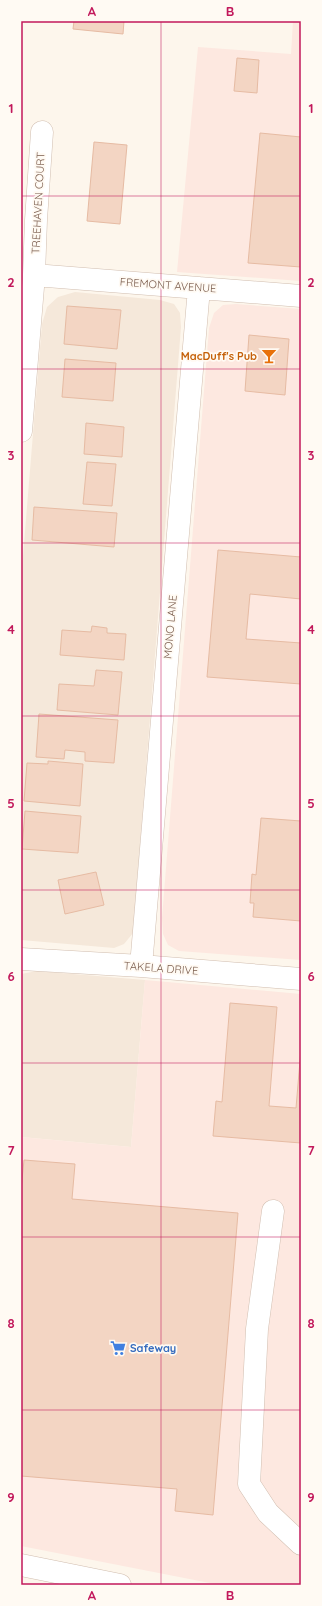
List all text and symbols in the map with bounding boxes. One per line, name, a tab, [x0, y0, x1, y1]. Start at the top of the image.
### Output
text: A	[88, 3, 97, 19]
text: B	[226, 3, 234, 19]
text: 1	[8, 100, 14, 116]
text: 1	[308, 100, 314, 116]
street label: TREEHAVEN COURT	[28, 151, 48, 255]
text: 2	[7, 274, 15, 290]
text: 2	[307, 274, 315, 290]
street label: FREMONT AVENUE	[119, 275, 217, 295]
bar icon: MacDuff's Pub	[260, 347, 278, 365]
place label: MacDuff's Pub	[181, 349, 257, 363]
text: 3	[8, 447, 15, 463]
text: 3	[308, 447, 315, 463]
street label: MONO LANE	[160, 594, 180, 660]
text: 4	[7, 621, 15, 637]
text: 4	[307, 621, 315, 637]
text: 5	[7, 795, 15, 811]
text: 5	[307, 795, 315, 811]
street label: TAKELA DRIVE	[123, 958, 199, 978]
text: 6	[7, 968, 15, 984]
text: 6	[307, 968, 315, 984]
text: 7	[7, 1142, 15, 1158]
text: 7	[307, 1142, 315, 1158]
text: 8	[7, 1315, 15, 1331]
text: 8	[307, 1315, 315, 1331]
supermarket icon: Safeway	[109, 1339, 127, 1357]
place label: Safeway	[130, 1341, 176, 1355]
text: 9	[7, 1489, 15, 1505]
text: 9	[307, 1489, 315, 1505]
text: A	[88, 1587, 97, 1603]
text: B	[226, 1587, 234, 1603]

